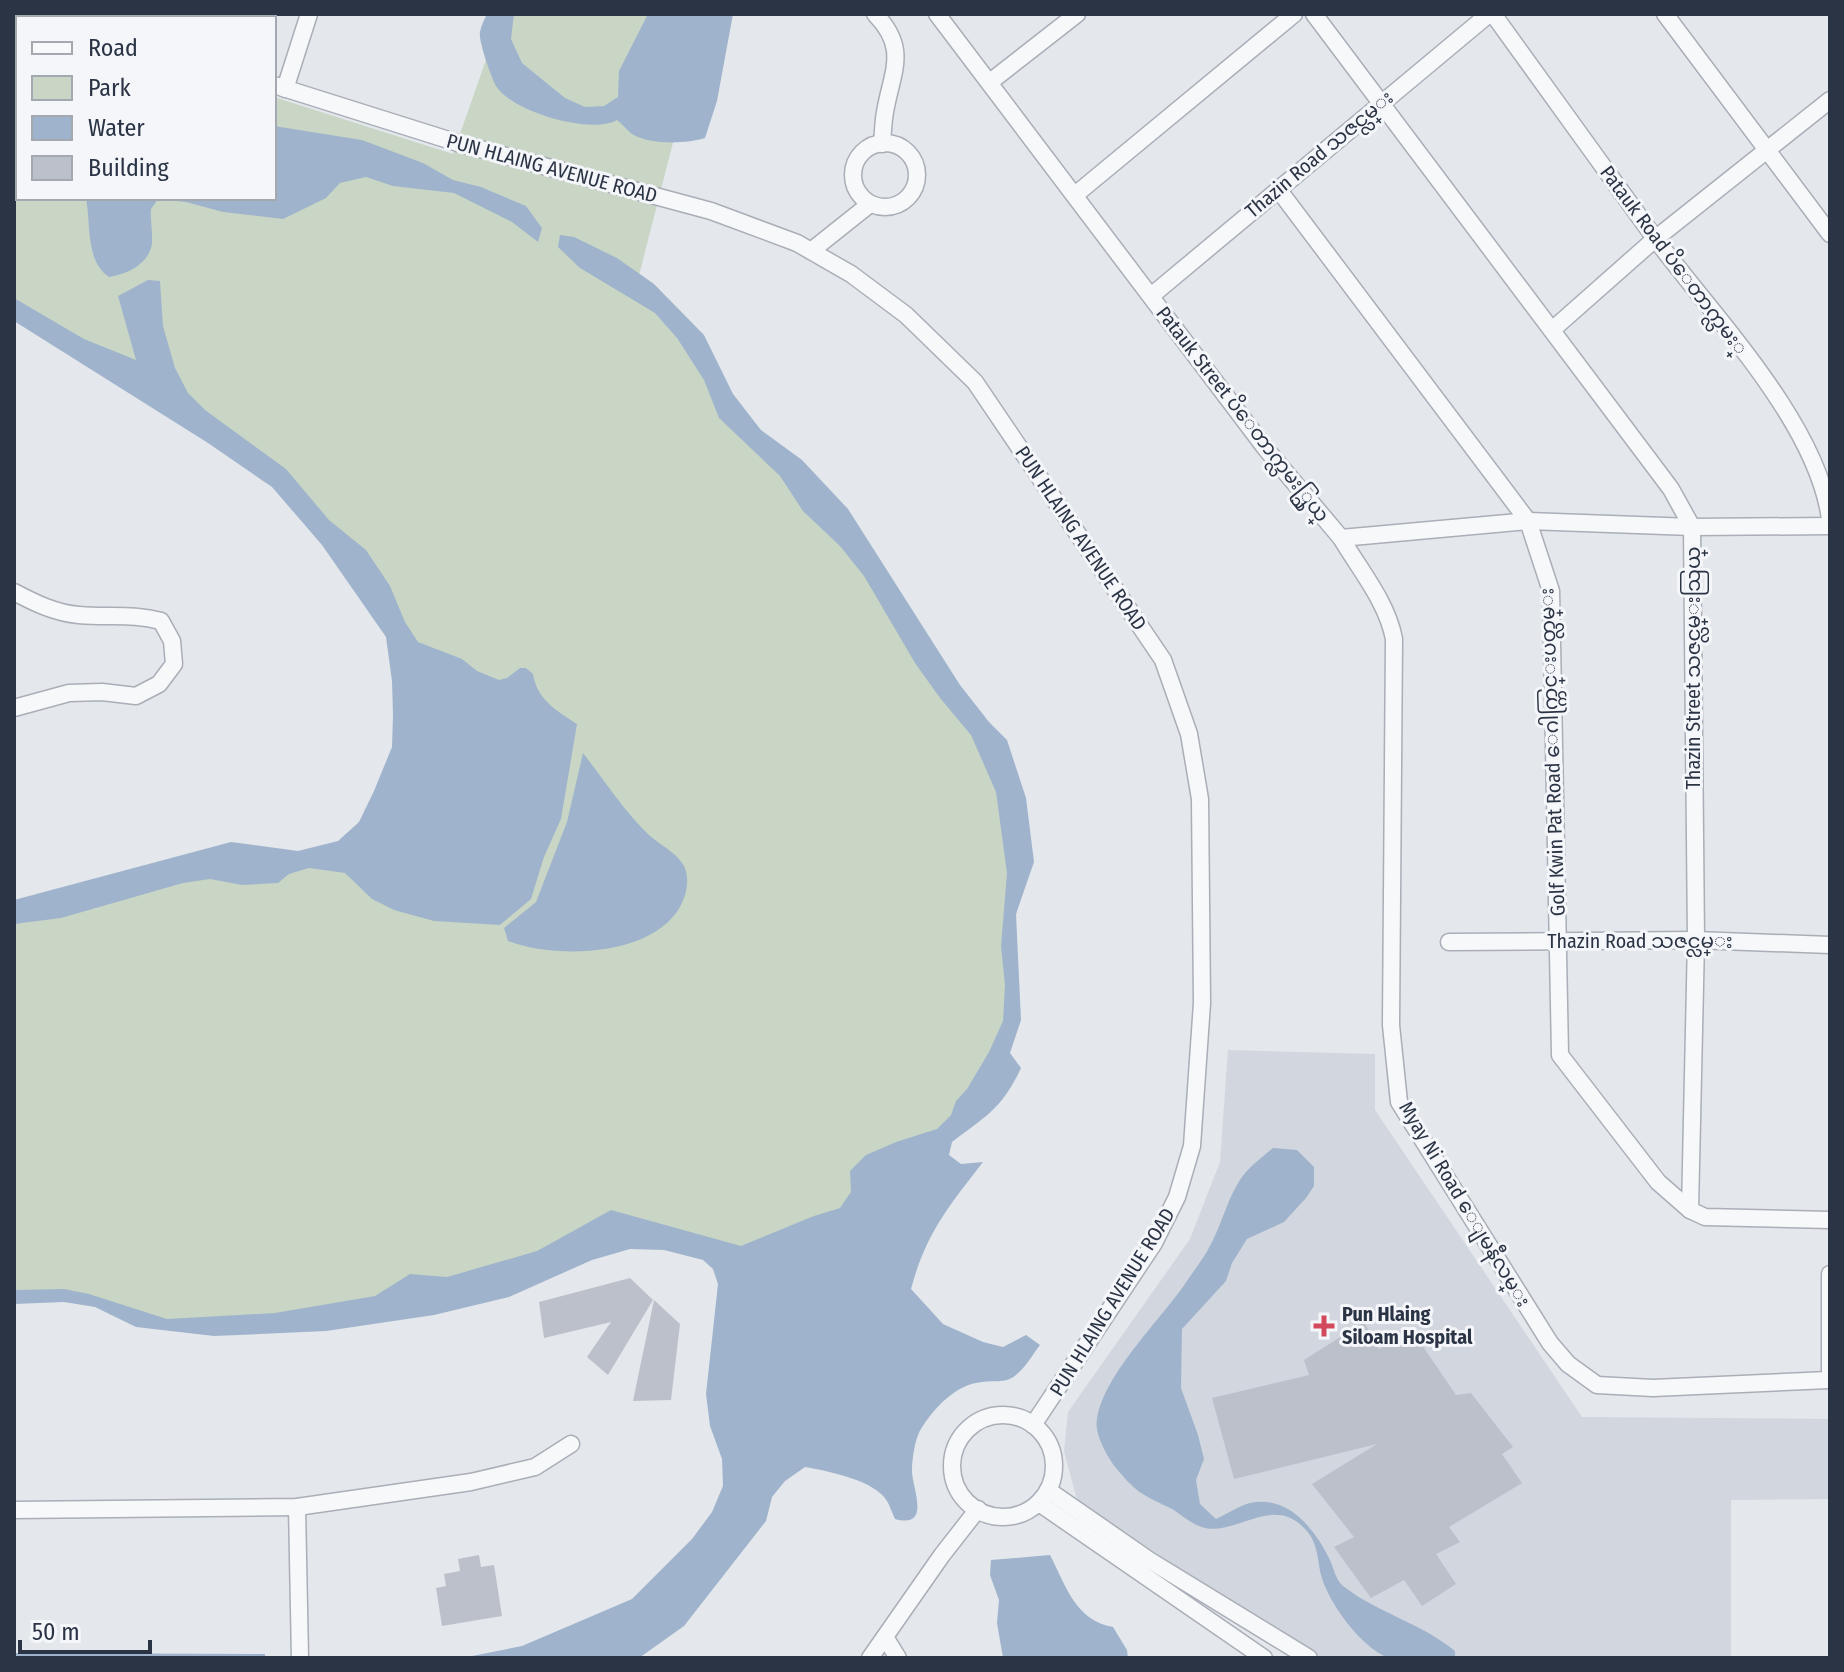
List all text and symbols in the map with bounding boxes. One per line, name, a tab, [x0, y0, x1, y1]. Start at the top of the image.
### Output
legend	[16, 16, 276, 200]
text: Road	[88, 34, 138, 62]
text: Park	[88, 74, 131, 102]
street label: Thazin Road သဇင္လမ္း	[1240, 85, 1400, 226]
text: Water	[88, 114, 145, 142]
street label: PUN HLAING AVENUE ROAD	[444, 128, 660, 208]
text: Building	[88, 154, 170, 182]
street label: Patauk Road ပိေတာက္လမး္	[1592, 160, 1754, 362]
street label: Patauk Street ပိေတာက္လမး္သြယ္	[1148, 300, 1336, 529]
street label: PUN HLAING AVENUE ROAD	[1010, 441, 1152, 635]
street label: Thazin Street သဇင္လမ္းသြယ္	[1680, 547, 1709, 789]
street label: Golf Kwin Pat Road ေဂါက္ကြင္းပတ္လမ္း	[1533, 587, 1574, 917]
street label: Thazin Road သဇင္လမ္း	[1547, 929, 1733, 957]
street label: Myay Ni Road ေျမနီလမ္း	[1391, 1096, 1538, 1313]
street label: PUN HLAING AVENUE ROAD	[1044, 1204, 1180, 1400]
place label: Pun Hlaing Siloam Hospital	[1342, 1302, 1473, 1349]
marker: Pun Hlaing Siloam Hospital	[1313, 1315, 1335, 1337]
scale bar	[20, 1604, 150, 1654]
text: 50 m	[32, 1618, 80, 1646]

